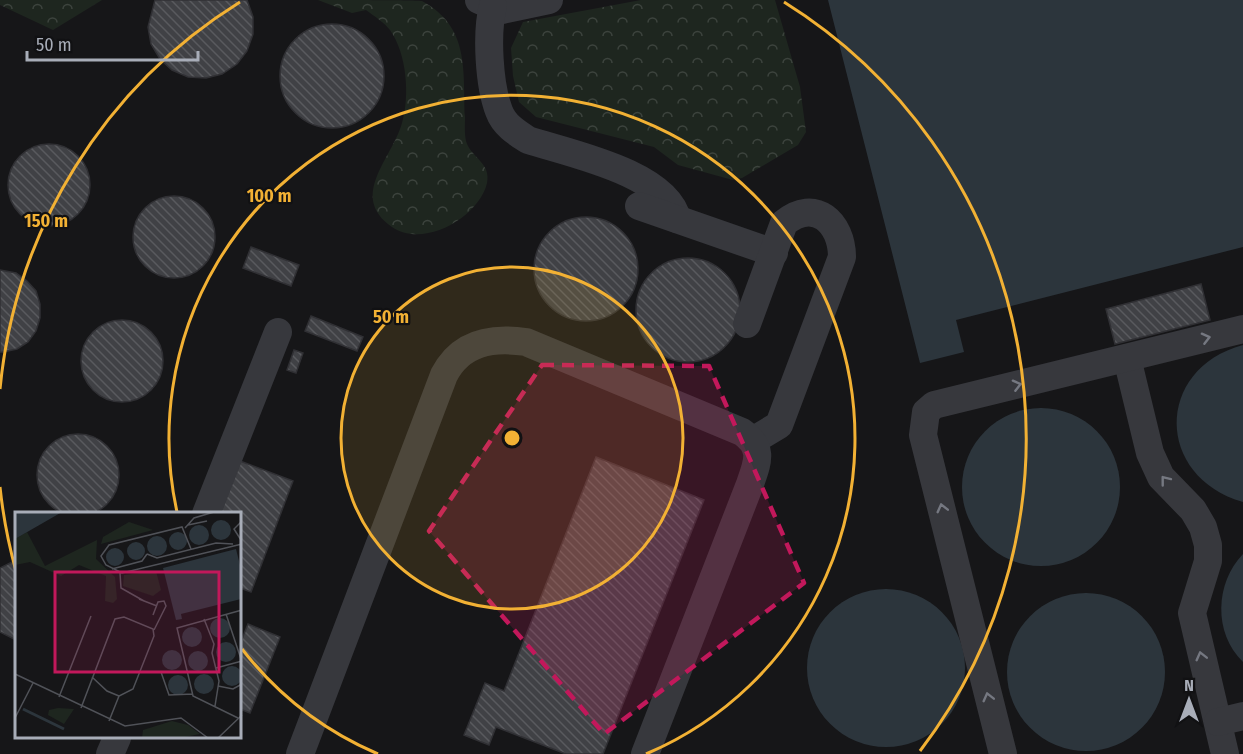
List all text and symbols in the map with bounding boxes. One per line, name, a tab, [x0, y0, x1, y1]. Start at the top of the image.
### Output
scale bar	[27, 24, 198, 62]
text: 50 m	[36, 34, 72, 56]
text: 100 m	[247, 185, 291, 207]
text: 150 m	[24, 210, 68, 232]
text: 50 m	[373, 306, 409, 328]
one-way arrow	[1201, 333, 1211, 346]
one-way arrow	[1012, 379, 1022, 392]
centre of rings	[502, 428, 522, 448]
one-way arrow	[1161, 475, 1172, 486]
one-way arrow	[936, 503, 949, 513]
inset map	[15, 512, 242, 739]
one-way arrow	[1196, 652, 1208, 662]
north arrow	[1159, 670, 1219, 730]
text: N	[1184, 676, 1194, 695]
one-way arrow	[983, 692, 996, 702]

